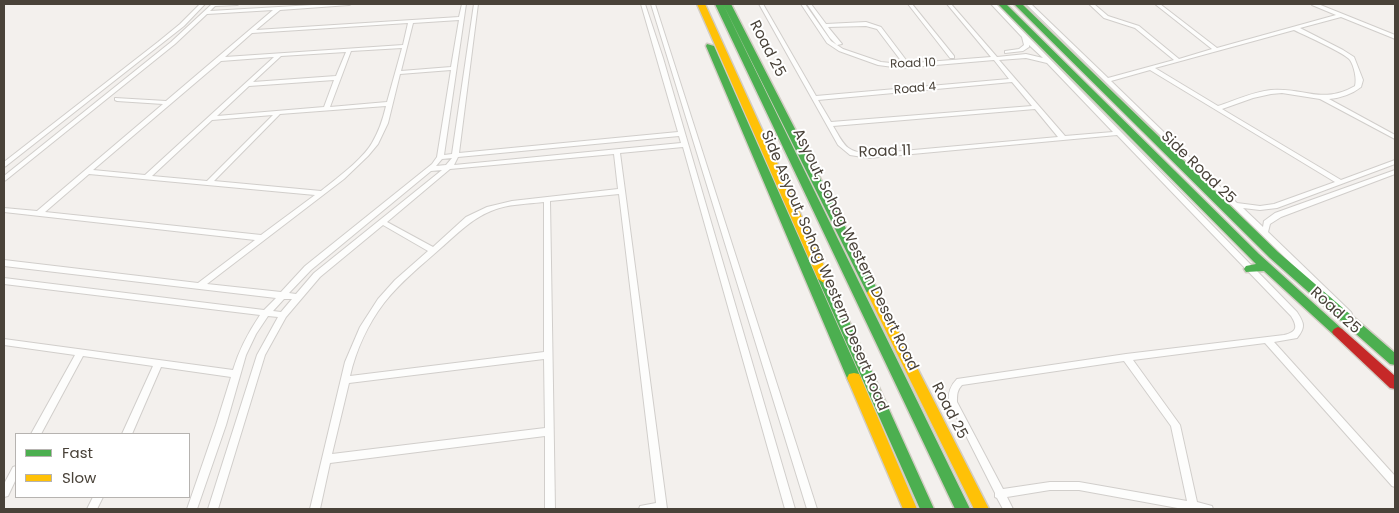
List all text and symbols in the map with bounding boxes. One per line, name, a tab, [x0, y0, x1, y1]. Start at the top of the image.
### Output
street label: Road 25	[745, 18, 789, 80]
street label: Road 10	[890, 56, 936, 72]
street label: Road 4	[893, 80, 937, 98]
street label: Asyout, Sohag Western Desert Road	[788, 126, 922, 374]
street label: Side Asyout, Sohag Western Desert Road	[757, 128, 891, 414]
street label: Side Road 25	[1157, 128, 1239, 208]
street label: Road 11	[858, 142, 912, 162]
street label: Road 25	[1306, 284, 1364, 338]
street label: Road 25	[927, 380, 971, 442]
legend	[15, 433, 190, 498]
text: Fast	[62, 442, 93, 463]
text: Slow	[62, 467, 96, 488]

